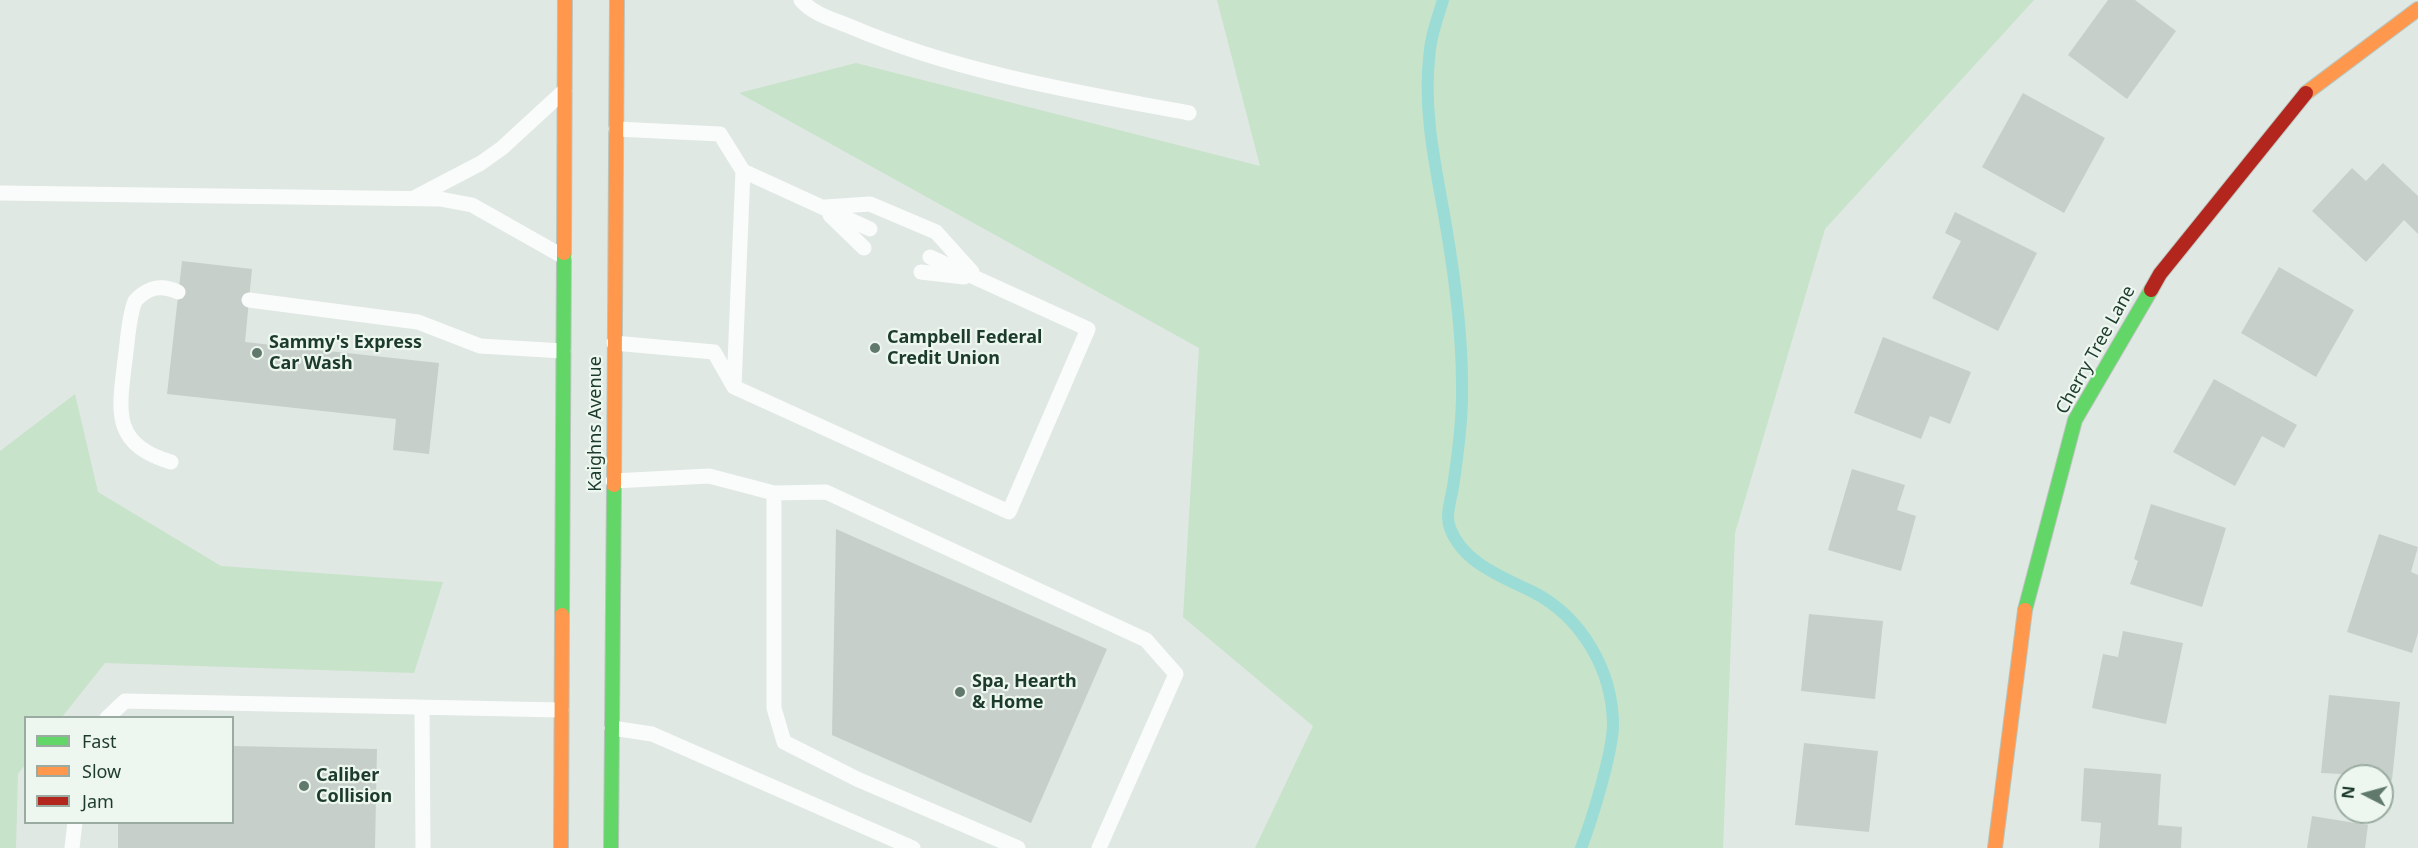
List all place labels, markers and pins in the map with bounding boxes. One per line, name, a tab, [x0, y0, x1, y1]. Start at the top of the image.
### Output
place label: Campbell Federal Credit Union	[887, 327, 1042, 370]
place label: Sammy's Express Car Wash	[269, 332, 422, 374]
marker: Campbell Federal Credit Union	[868, 341, 882, 355]
marker: Sammy's Express Car Wash	[250, 346, 264, 360]
place label: Spa, Hearth & Home	[972, 671, 1077, 714]
marker: Spa, Hearth & Home	[953, 685, 967, 699]
place label: Caliber Collision	[316, 765, 392, 808]
marker: Caliber Collision	[297, 779, 311, 793]

